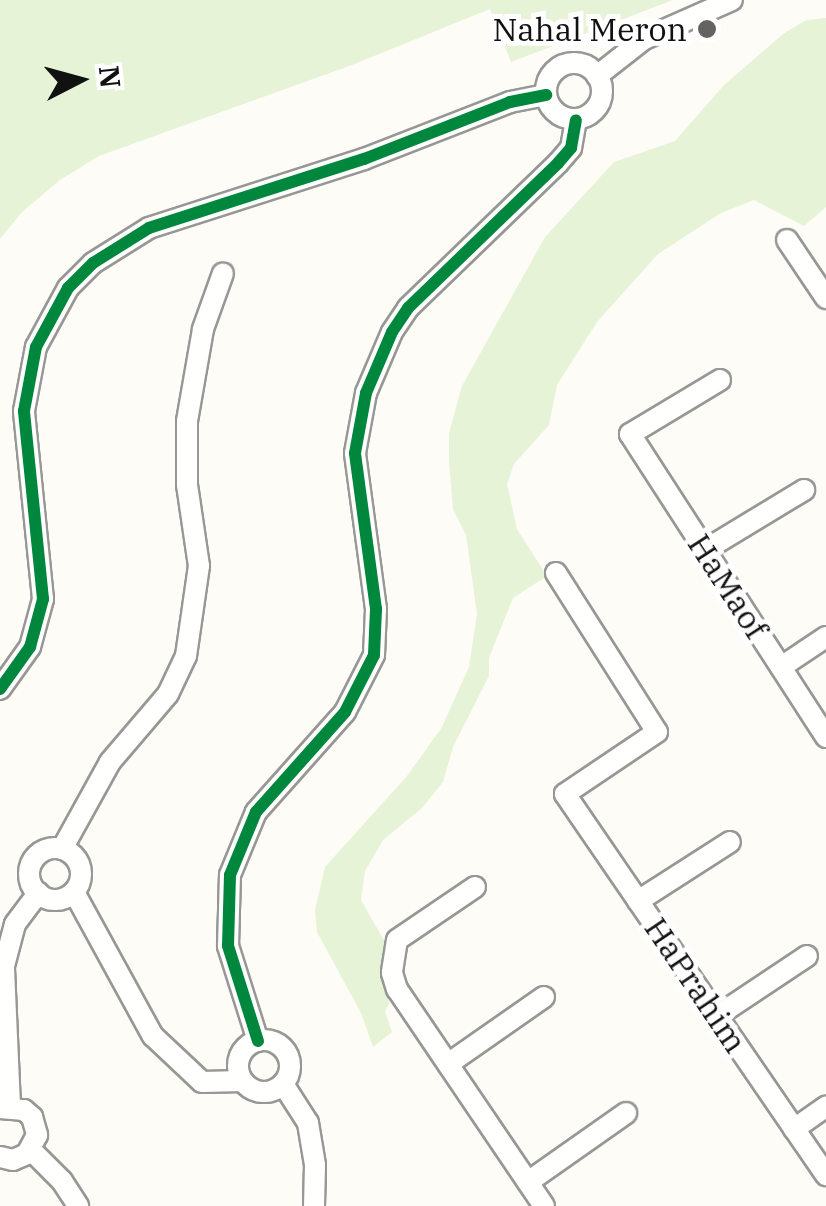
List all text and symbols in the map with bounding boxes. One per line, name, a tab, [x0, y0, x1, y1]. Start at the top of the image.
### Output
place label: Nahal Meron	[493, 10, 687, 48]
marker: Nahal Meron	[696, 18, 718, 40]
north arrow	[30, 30, 130, 130]
text: N	[91, 64, 130, 90]
street label: HaMaof	[680, 527, 776, 645]
street label: HaPrahim	[637, 910, 755, 1060]

